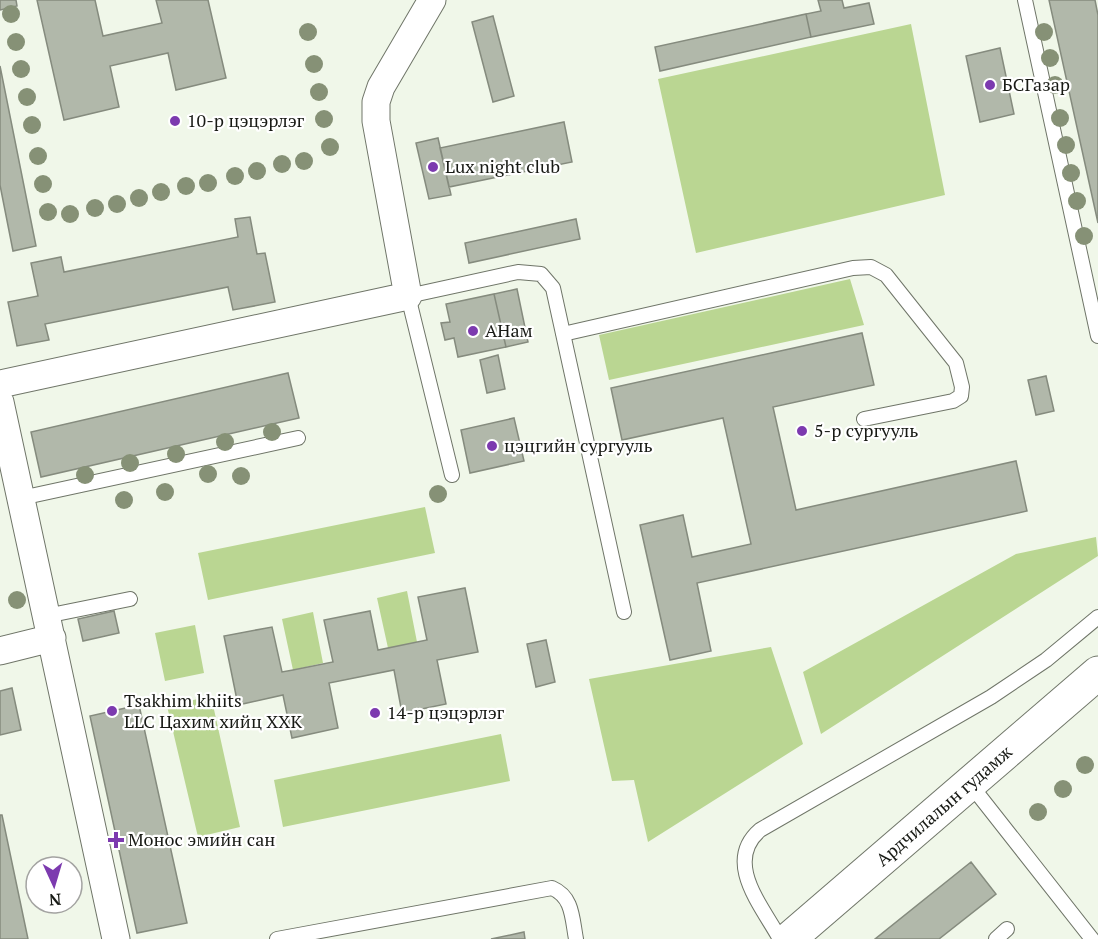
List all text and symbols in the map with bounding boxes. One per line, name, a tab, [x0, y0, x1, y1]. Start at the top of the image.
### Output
place label: БСГазар	[1002, 72, 1070, 96]
marker: БСГазар	[983, 78, 997, 92]
place label: 10-р цэцэрлэг	[187, 108, 305, 132]
marker: 10-р цэцэрлэг	[168, 114, 182, 128]
place label: Lux night club	[445, 154, 560, 178]
marker: Lux night club	[426, 160, 440, 174]
place label: АНам	[485, 318, 533, 342]
marker: АНам	[466, 324, 480, 338]
place label: 5-р сургууль	[814, 418, 918, 442]
marker: 5-р сургууль	[795, 424, 809, 438]
place label: цэцгийн сургууль	[504, 433, 653, 457]
marker: цэцгийн сургууль	[485, 439, 499, 453]
place label: Tsakhim khiits LLC Цахим хийц ХХК	[124, 688, 302, 733]
place label: 14-р цэцэрлэг	[387, 700, 505, 724]
marker: Tsakhim khiits LLC Цахим хийц ХХК	[105, 704, 119, 718]
marker: 14-р цэцэрлэг	[368, 706, 382, 720]
street label: Ардчилалын гудамж	[870, 739, 1016, 871]
place label: Монос эмийн сан	[128, 827, 275, 851]
marker: Монос эмийн сан	[109, 833, 123, 847]
north arrow	[24, 855, 84, 915]
text: N	[48, 889, 62, 911]

